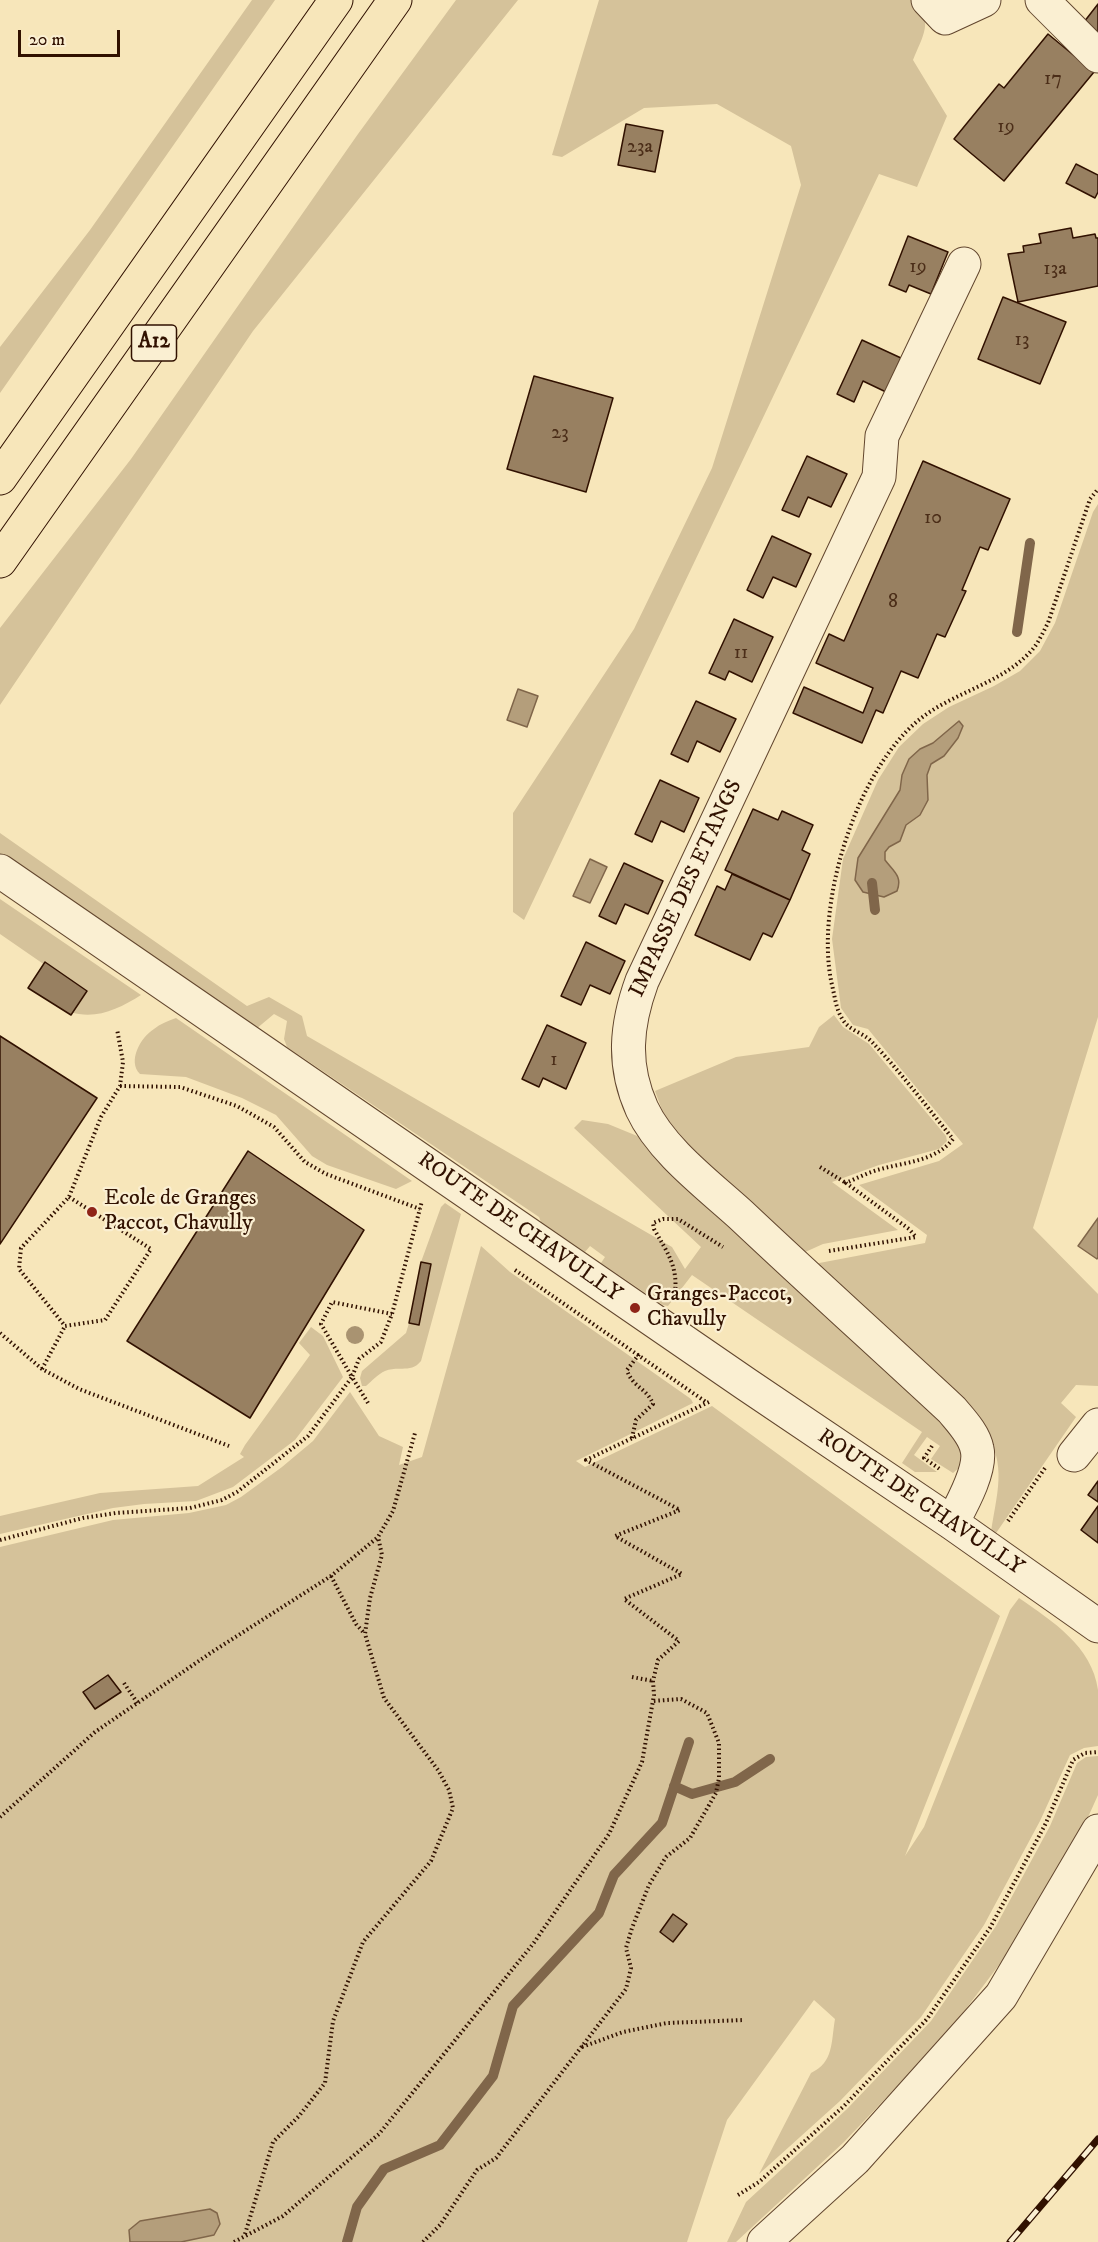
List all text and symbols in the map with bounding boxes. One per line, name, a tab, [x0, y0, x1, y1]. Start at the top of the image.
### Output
scale bar	[21, 18, 123, 56]
text: 20 m	[29, 29, 65, 51]
house number: 17	[1044, 68, 1062, 92]
house number: 19	[997, 116, 1015, 140]
house number: 23a	[627, 136, 653, 160]
house number: 19	[909, 256, 927, 280]
house number: 13a	[1043, 258, 1067, 282]
road number: A12	[132, 325, 176, 361]
house number: 13	[1015, 329, 1029, 353]
house number: 23	[551, 422, 569, 446]
house number: 10	[924, 507, 942, 531]
house number: 8	[888, 591, 898, 615]
house number: 11	[734, 642, 748, 666]
street label: IMPASSE DES ETANGS	[625, 776, 749, 1002]
house number: 1	[550, 1049, 558, 1073]
street label: ROUTE DE CHAVULLY	[412, 1148, 626, 1308]
place label: Ecole de Granges Paccot, Chavully	[104, 1186, 256, 1238]
marker: Ecole de Granges Paccot, Chavully	[85, 1205, 99, 1219]
place label: Granges-Paccot, Chavully	[647, 1282, 792, 1334]
marker: Granges-Paccot, Chavully	[628, 1301, 642, 1315]
street label: ROUTE DE CHAVULLY	[812, 1424, 1028, 1582]

